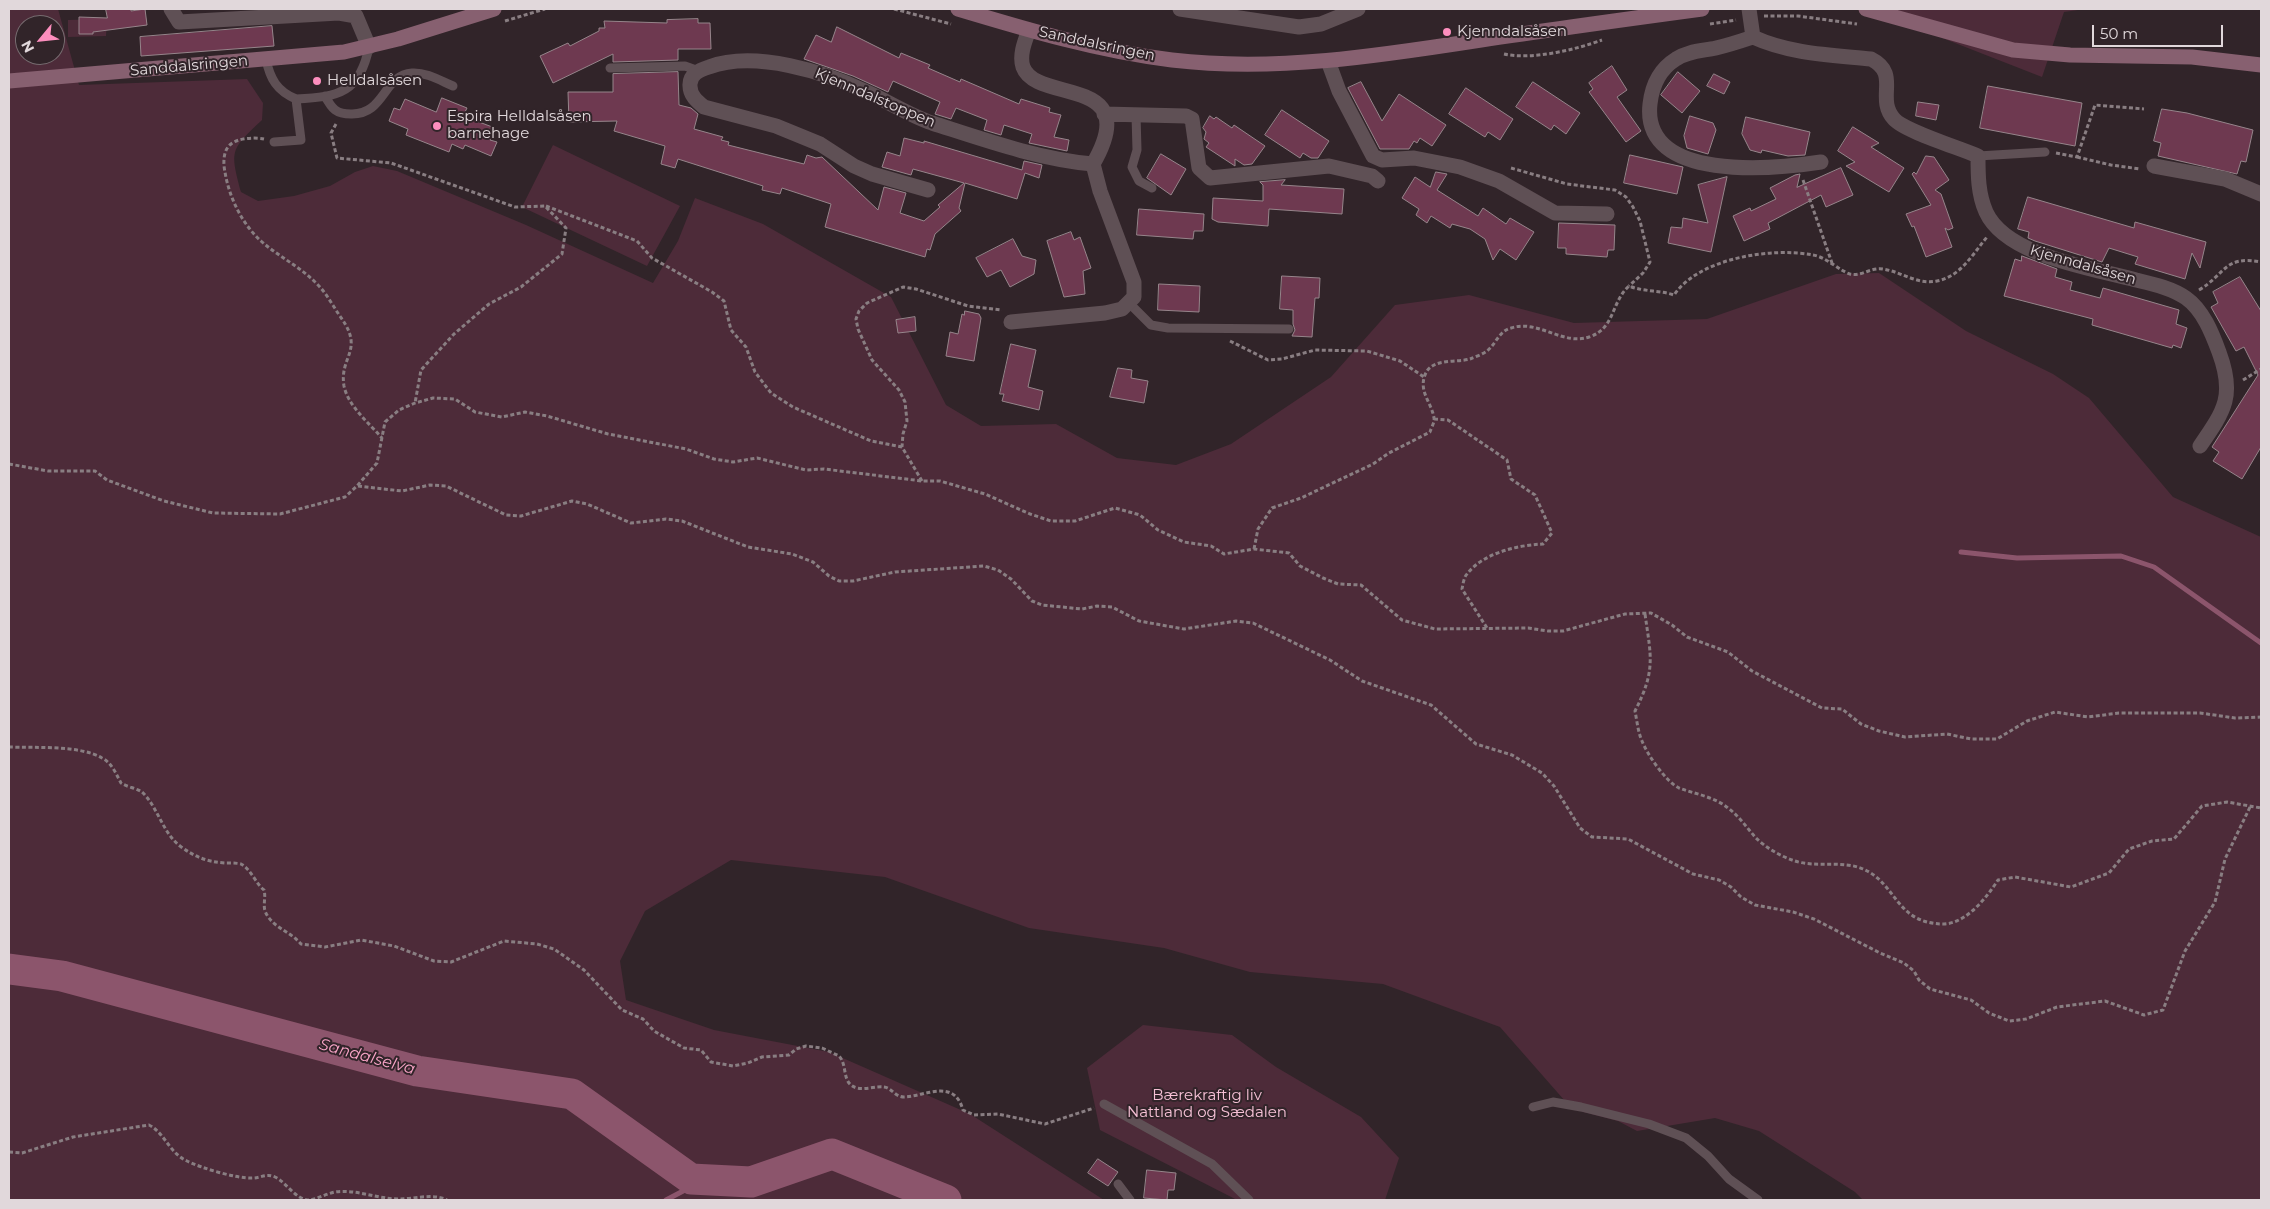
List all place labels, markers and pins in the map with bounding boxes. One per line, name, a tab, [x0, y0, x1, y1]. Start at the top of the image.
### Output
place label: Kjenndalsåsen	[1457, 23, 1567, 41]
marker: Kjenndalsåsen	[1441, 26, 1453, 38]
place label: Helldalsåsen	[327, 72, 422, 90]
marker: Helldalsåsen	[311, 75, 323, 87]
place label: Espira Helldalsåsen barnehage	[447, 108, 592, 143]
marker: Espira Helldalsåsen barnehage	[431, 120, 443, 132]

